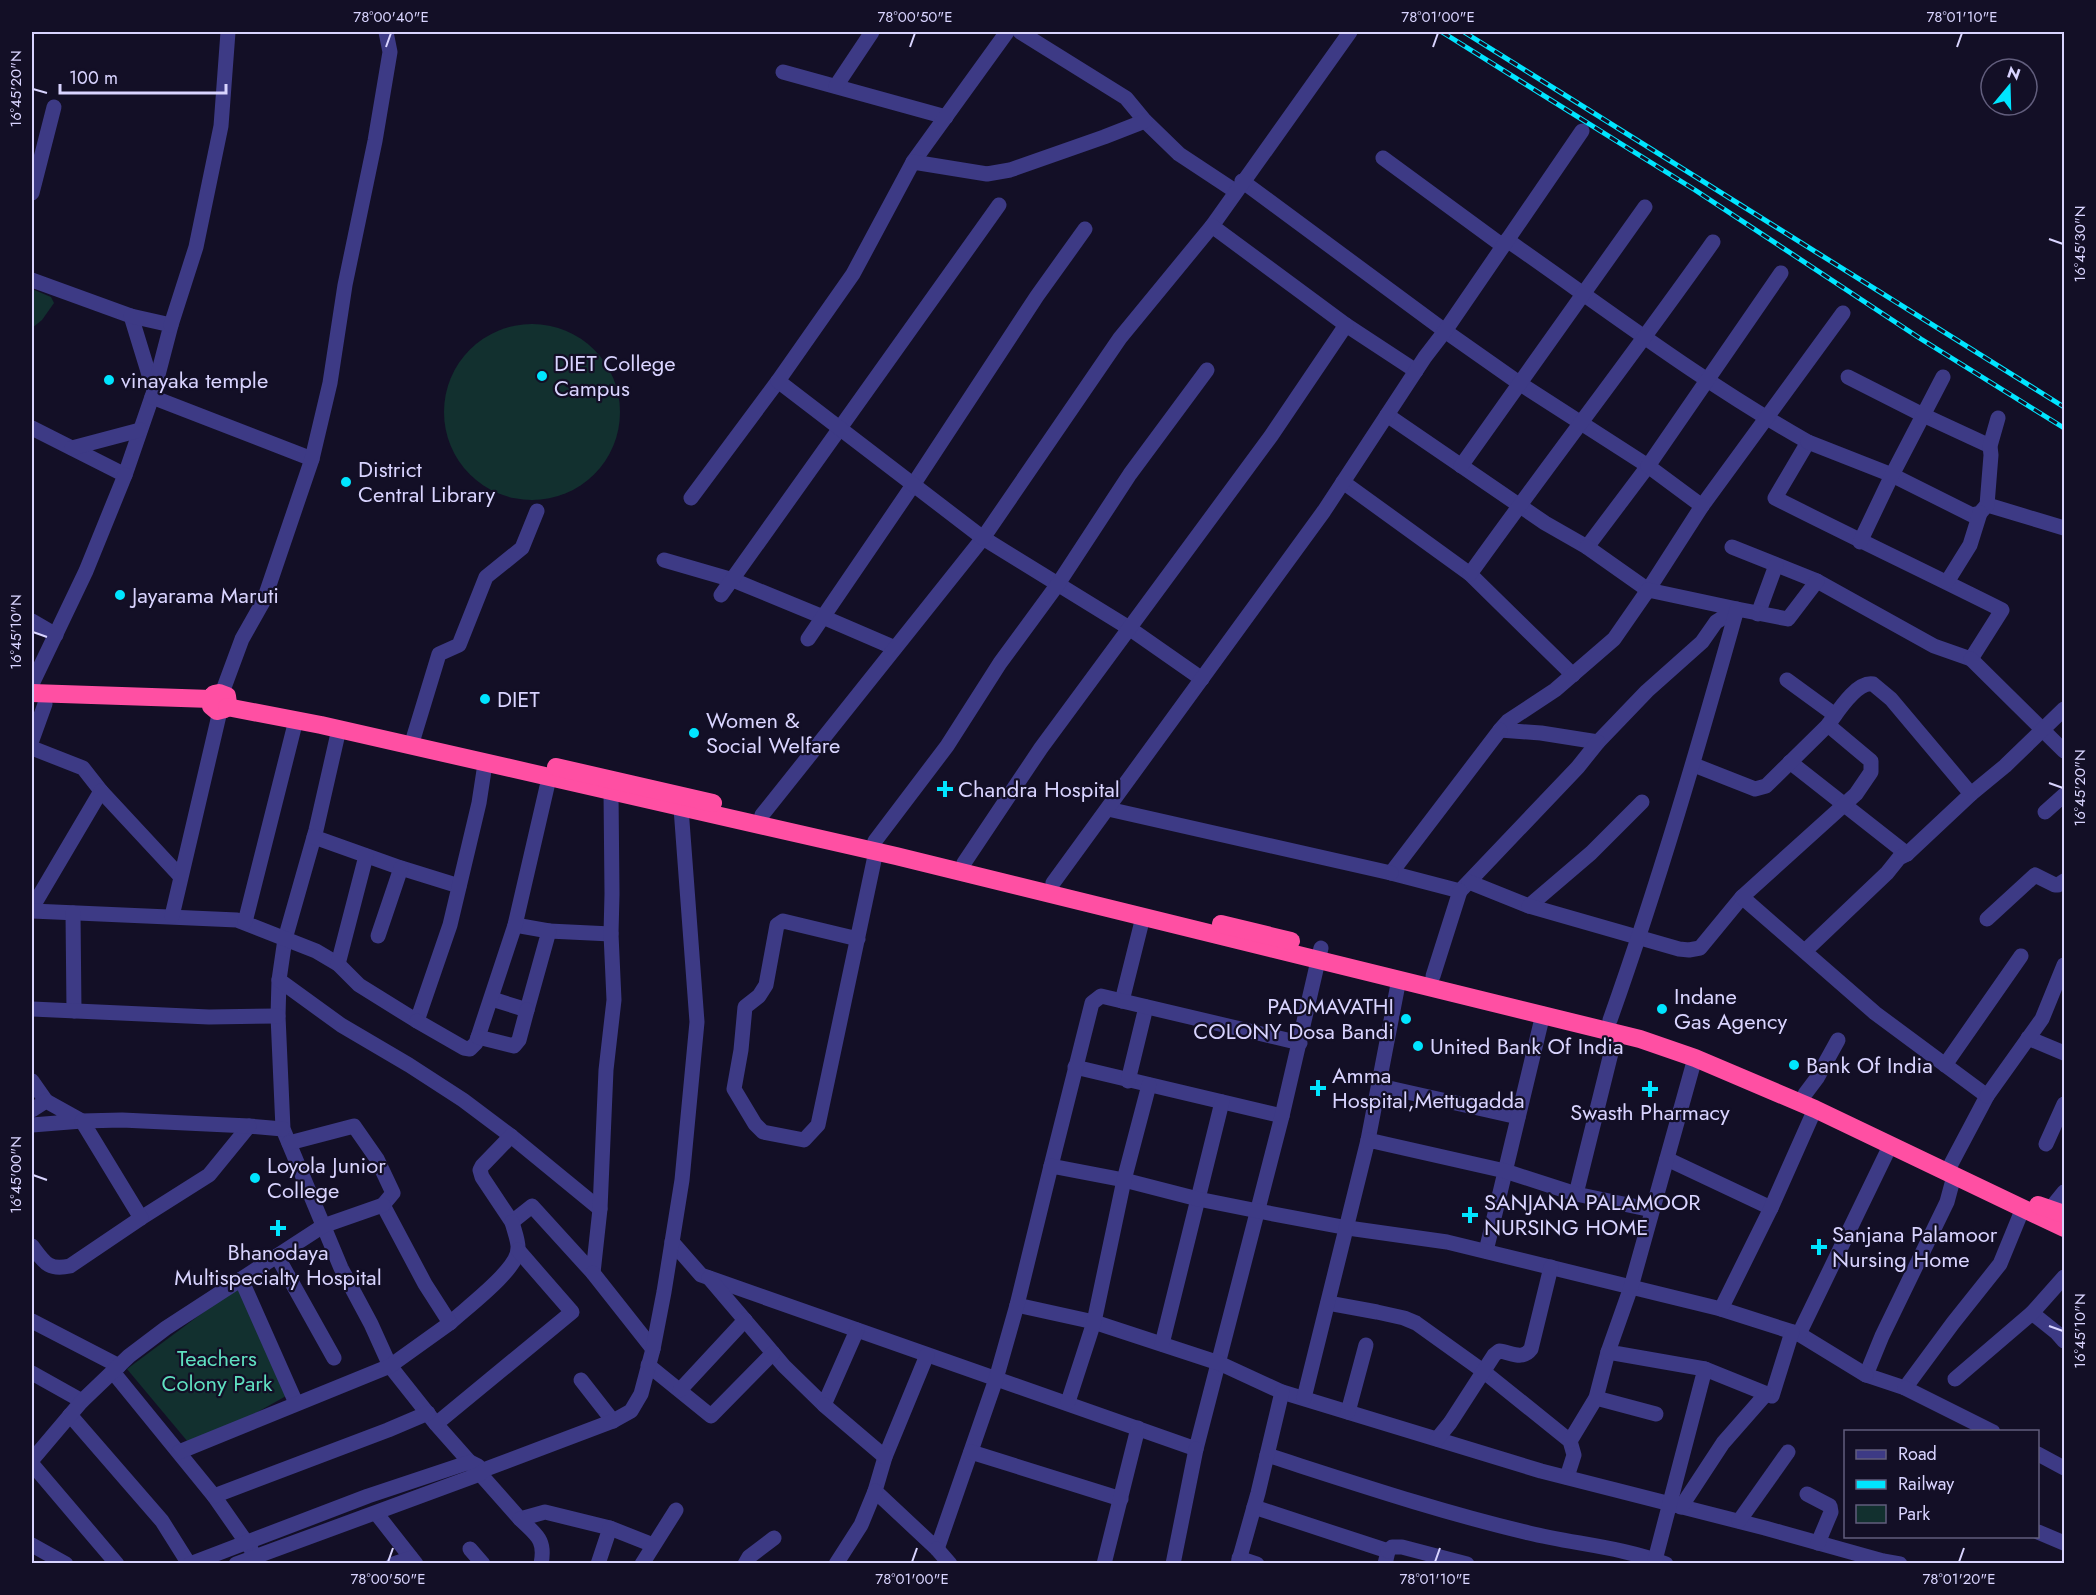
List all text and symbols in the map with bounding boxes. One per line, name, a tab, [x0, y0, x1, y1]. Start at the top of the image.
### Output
text: 78°00'40"E	[353, 6, 429, 28]
text: 78°00'50"E	[877, 6, 953, 28]
text: 78°01'00"E	[1401, 6, 1475, 28]
text: 78°01'10"E	[1926, 6, 1998, 28]
text: 16°45'20"N	[5, 50, 27, 128]
scale bar	[60, 57, 226, 95]
north arrow	[1979, 57, 2039, 117]
text: N	[2004, 60, 2023, 86]
text: 100 m	[69, 65, 118, 91]
text: 16°45'30"N	[2069, 206, 2091, 282]
place label: DIET College Campus	[554, 347, 676, 404]
place label: vinayaka temple	[121, 364, 268, 396]
marker: DIET College Campus	[535, 369, 549, 383]
marker: vinayaka temple	[102, 373, 116, 387]
place label: District Central Library	[358, 453, 496, 510]
marker: District Central Library	[339, 475, 353, 489]
place label: Jayarama Maruti	[129, 579, 279, 611]
marker: Jayarama Maruti	[113, 588, 127, 602]
text: 16°45'10"N	[5, 594, 27, 670]
place label: DIET	[497, 683, 540, 715]
marker: DIET	[478, 692, 492, 706]
place label: Women & Social Welfare	[706, 704, 840, 761]
marker: Women & Social Welfare	[687, 726, 701, 740]
text: 16°45'20"N	[2069, 749, 2091, 827]
place label: Chandra Hospital	[958, 773, 1120, 805]
marker: Chandra Hospital	[936, 780, 954, 798]
place label: Indane Gas Agency	[1674, 980, 1788, 1037]
place label: PADMAVATHI COLONY Dosa Bandi	[1193, 990, 1394, 1047]
marker: Indane Gas Agency	[1655, 1002, 1669, 1016]
marker: PADMAVATHI COLONY Dosa Bandi	[1399, 1012, 1413, 1026]
place label: United Bank Of India	[1430, 1030, 1624, 1062]
marker: United Bank Of India	[1411, 1039, 1425, 1053]
place label: Bank Of India	[1806, 1049, 1933, 1081]
marker: Bank Of India	[1787, 1058, 1801, 1072]
place label: Amma Hospital,Mettugadda	[1332, 1059, 1525, 1116]
marker: Amma Hospital,Mettugadda	[1309, 1079, 1327, 1097]
marker: Swasth Pharmacy	[1643, 1082, 1657, 1096]
place label: Swasth Pharmacy	[1570, 1096, 1730, 1128]
text: 16°45'00"N	[5, 1136, 27, 1214]
place label: Loyola Junior College	[267, 1149, 386, 1206]
marker: Loyola Junior College	[248, 1171, 262, 1185]
place label: SANJANA PALAMOOR NURSING HOME	[1484, 1186, 1701, 1243]
marker: SANJANA PALAMOOR NURSING HOME	[1461, 1206, 1479, 1224]
place label: Sanjana Palamoor Nursing Home	[1832, 1218, 1998, 1275]
marker: Bhanodaya Multispecialty Hospital	[269, 1219, 287, 1237]
place label: Bhanodaya Multispecialty Hospital	[174, 1236, 382, 1293]
marker: Sanjana Palamoor Nursing Home	[1810, 1238, 1828, 1256]
text: 16°45'10"N	[2069, 1293, 2091, 1369]
park label: Teachers Colony Park	[161, 1342, 273, 1399]
legend	[1844, 1430, 2039, 1538]
text: Road	[1898, 1441, 1937, 1467]
text: Railway	[1898, 1471, 1954, 1497]
text: Park	[1898, 1501, 1930, 1527]
text: 78°00'50"E	[350, 1568, 426, 1590]
text: 78°01'00"E	[875, 1568, 949, 1590]
text: 78°01'10"E	[1399, 1568, 1471, 1590]
text: 78°01'20"E	[1922, 1568, 1996, 1590]

